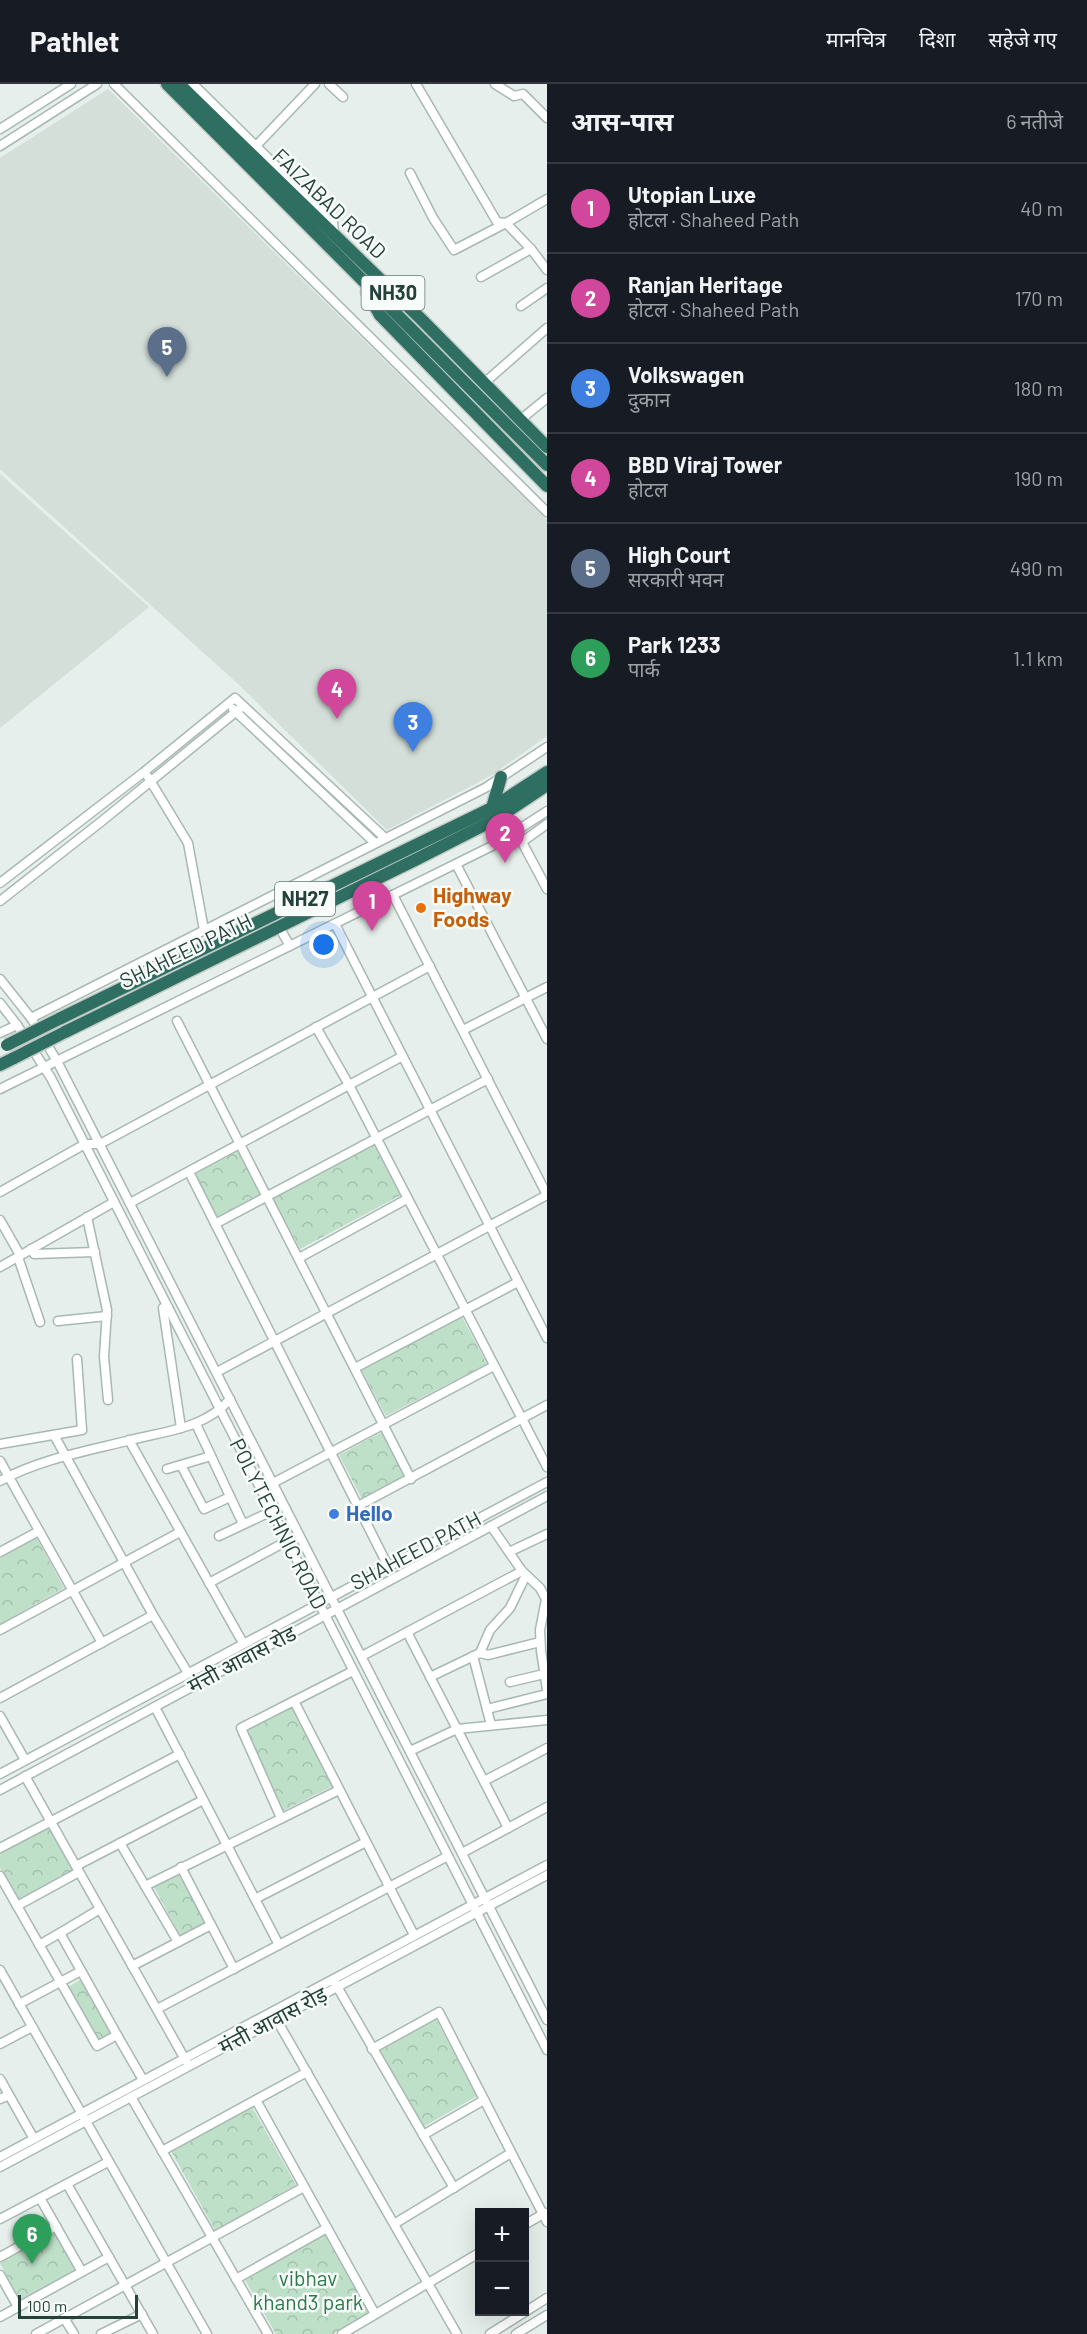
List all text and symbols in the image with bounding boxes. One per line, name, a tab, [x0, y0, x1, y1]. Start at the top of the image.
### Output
text: Pathlet	[30, 24, 119, 58]
text: मानचित्र	[826, 26, 886, 51]
text: दिशा	[919, 26, 955, 51]
text: सहेजे गए	[988, 26, 1057, 51]
text: आस-पास	[571, 105, 673, 136]
text: 6 नतीजे	[1006, 109, 1063, 133]
street label: FAIZABAD ROAD	[268, 143, 392, 263]
text: Utopian Luxe	[628, 181, 756, 207]
text: 1	[587, 196, 594, 220]
text: 40 m	[1020, 196, 1063, 220]
text: होटल · Shaheed Path	[628, 207, 799, 231]
text: Ranjan Heritage	[628, 271, 783, 297]
road number: NH30	[362, 276, 424, 310]
text: 2	[585, 286, 596, 310]
text: 170 m	[1015, 286, 1063, 310]
text: होटल · Shaheed Path	[628, 297, 799, 321]
pin: 5	[148, 328, 186, 377]
text: Volkswagen	[628, 361, 744, 387]
text: 3	[585, 376, 596, 400]
text: 180 m	[1014, 376, 1063, 400]
text: दुकान	[628, 387, 670, 411]
text: BBD Viraj Tower	[628, 451, 782, 477]
text: 4	[584, 466, 597, 490]
text: 190 m	[1014, 466, 1063, 490]
text: होटल	[628, 477, 667, 501]
text: High Court	[628, 541, 731, 567]
text: 5	[585, 556, 596, 580]
text: 490 m	[1010, 556, 1063, 580]
text: सरकारी भवन	[628, 567, 724, 591]
text: Park 1233	[628, 631, 721, 657]
text: 6	[585, 646, 596, 670]
text: 1.1 km	[1013, 646, 1063, 670]
text: पार्क	[628, 657, 660, 681]
pin: 4	[318, 670, 356, 719]
pin: 3	[394, 702, 432, 752]
pin: 2	[486, 814, 524, 863]
road number: NH27	[275, 882, 335, 916]
pin: 1	[352, 882, 392, 931]
place label: Highway Foods	[433, 882, 512, 931]
marker: Highway Foods	[414, 901, 428, 915]
street label: SHAHEED PATH	[115, 907, 256, 993]
your location	[309, 930, 338, 959]
street label: POLYTECHNIC ROAD	[225, 1434, 333, 1613]
place label: Hello	[346, 1500, 393, 1525]
street label: SHAHEED PATH	[346, 1505, 485, 1595]
marker: Hello	[327, 1507, 341, 1521]
street label: मंत्ती आवास रोड	[183, 1619, 300, 1698]
street label: मंत्ती आवास रोड़	[214, 1980, 331, 2059]
map controls	[475, 2208, 529, 2316]
button: +	[475, 2208, 529, 2262]
pin: 6	[12, 2214, 51, 2264]
button: −	[475, 2262, 529, 2316]
park label: vibhav khand3 park	[253, 2265, 363, 2314]
scale bar	[18, 2292, 138, 2320]
text: 100 m	[27, 2296, 67, 2315]

